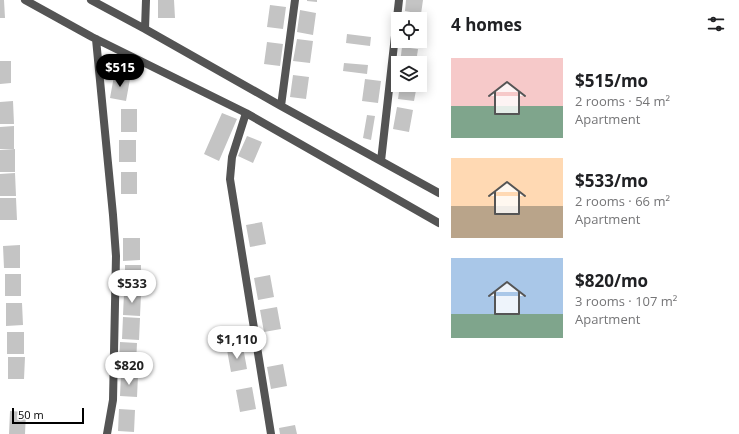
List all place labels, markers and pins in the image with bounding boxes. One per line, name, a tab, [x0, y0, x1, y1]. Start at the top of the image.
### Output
pin: $515	[96, 54, 144, 88]
pin: $533	[108, 270, 156, 304]
pin: $1,110	[204, 326, 270, 360]
pin: $820	[105, 352, 153, 386]

